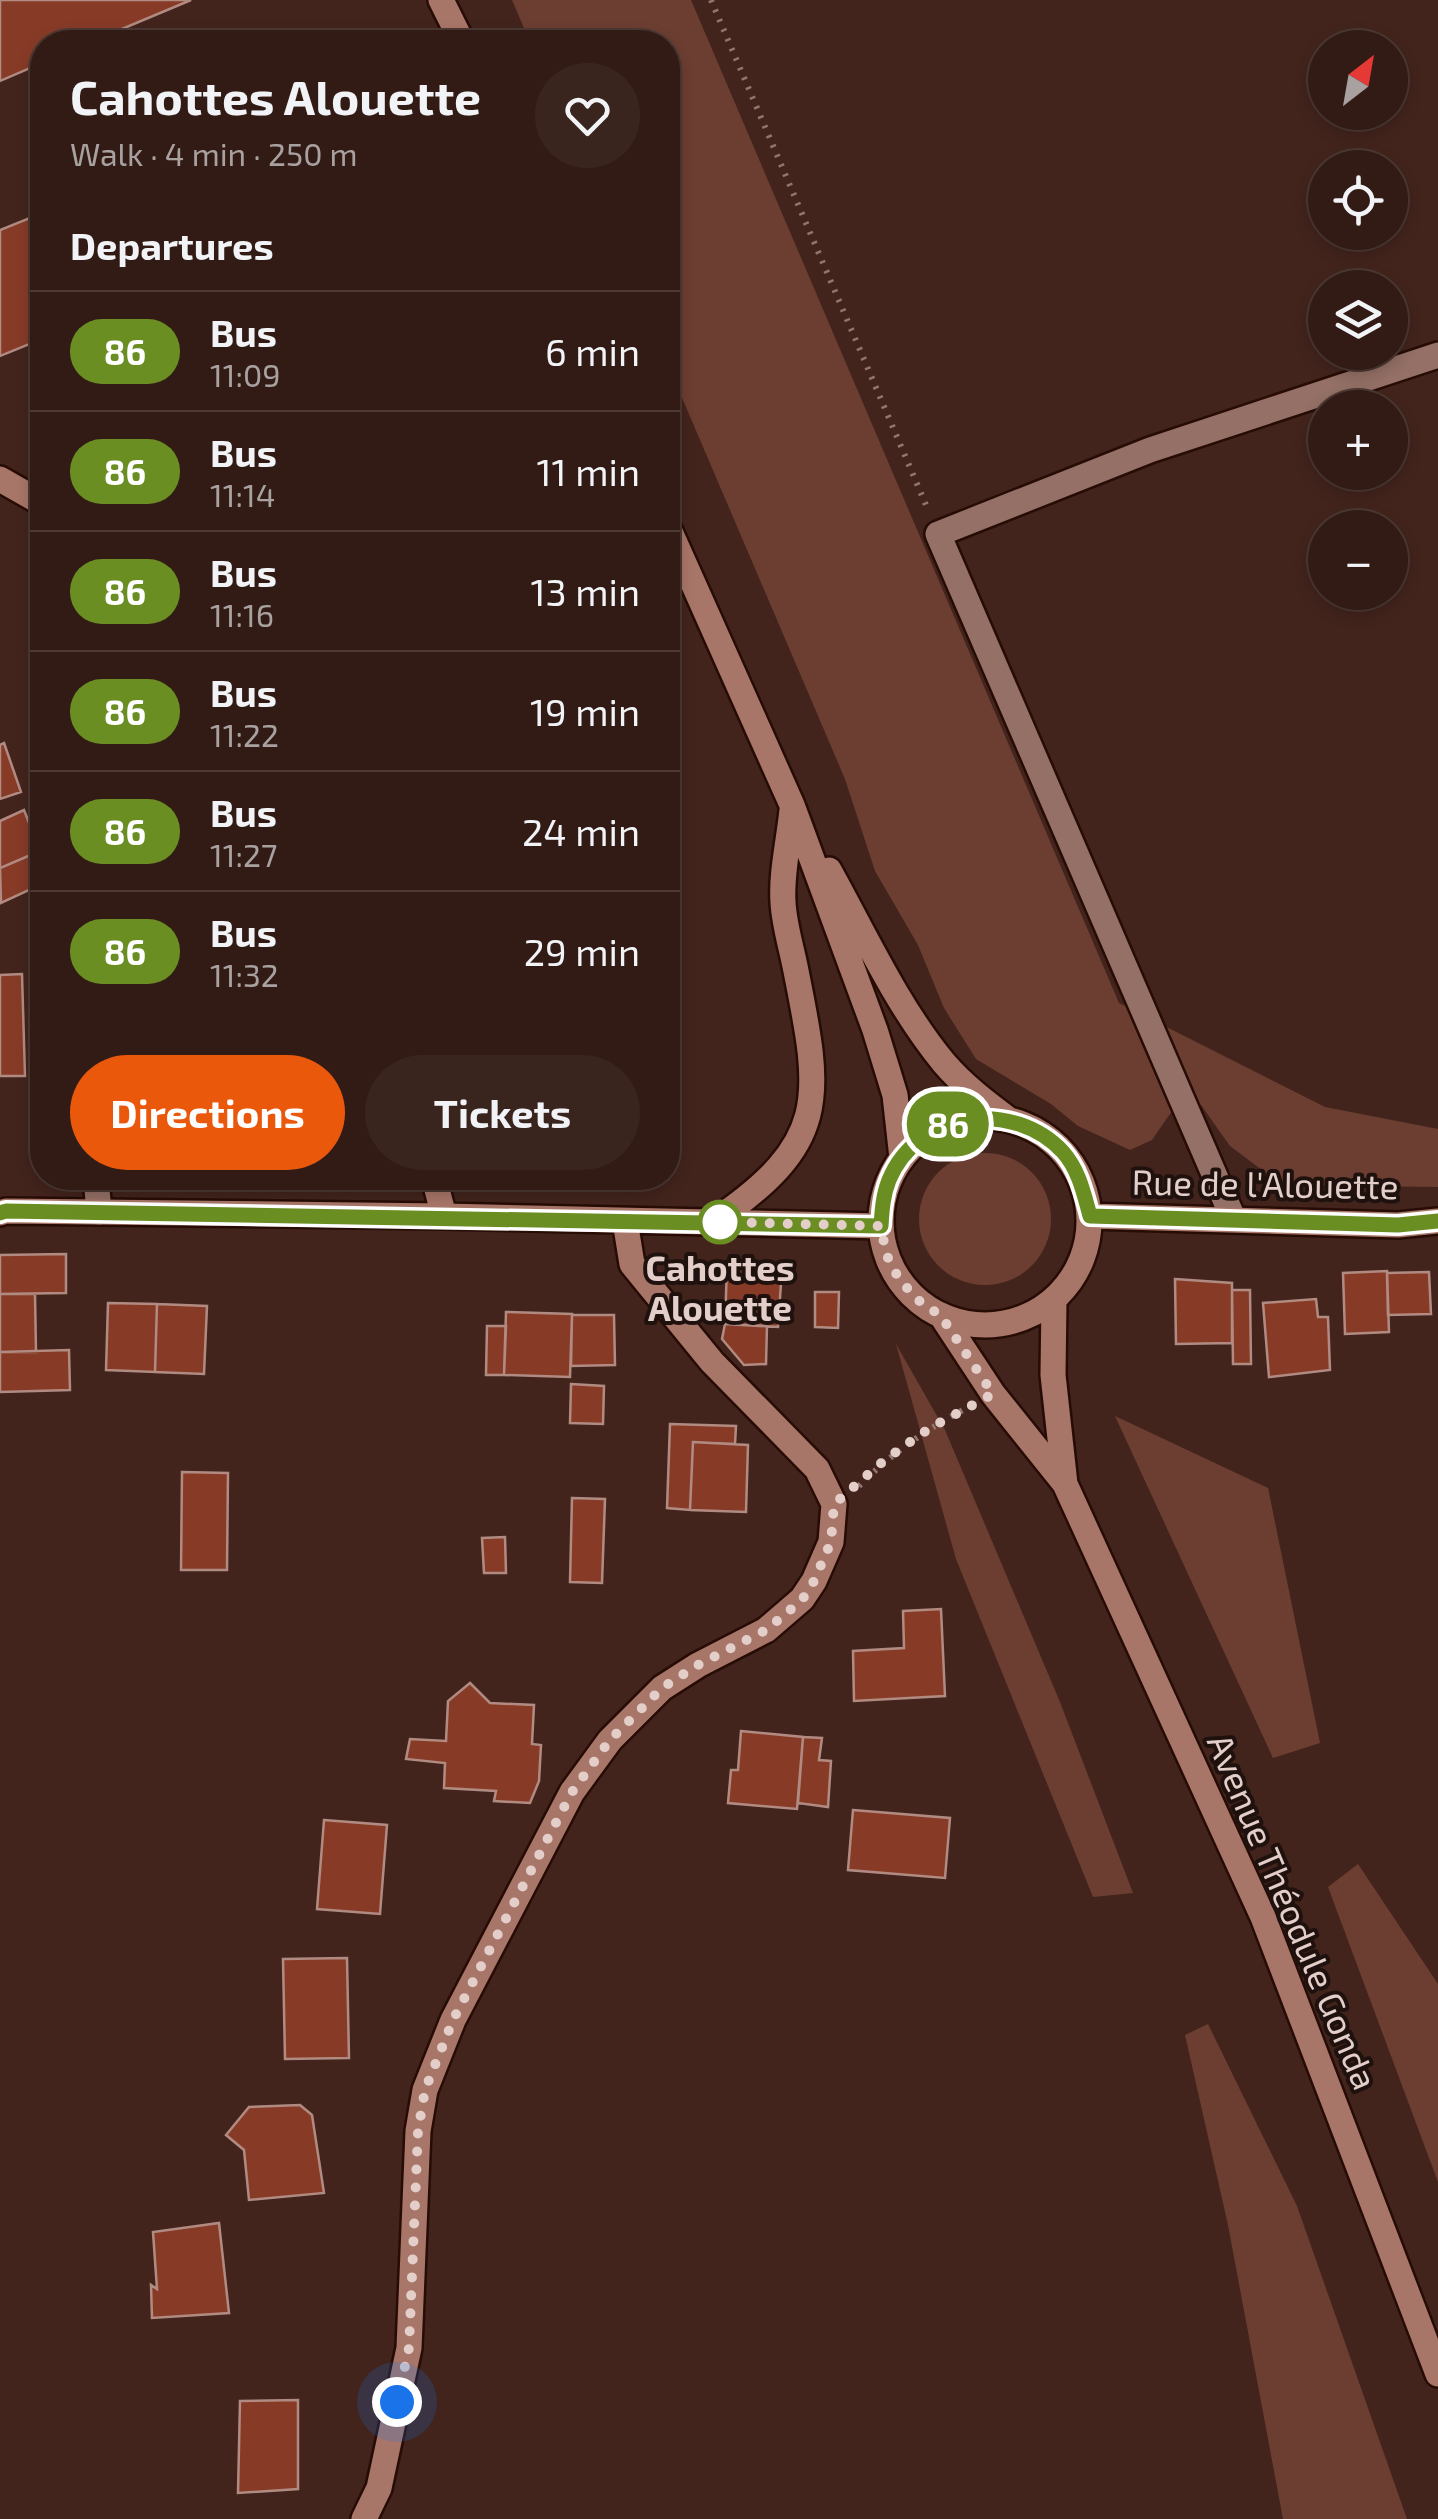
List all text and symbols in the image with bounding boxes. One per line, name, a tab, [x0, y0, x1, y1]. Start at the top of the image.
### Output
north arrow	[1308, 30, 1408, 130]
map controls	[1308, 30, 1408, 610]
button: heart	[535, 63, 640, 168]
text: Cahottes Alouette	[70, 67, 481, 125]
text: Walk · 4 min · 250 m	[70, 134, 358, 172]
button: locate	[1308, 150, 1408, 250]
text: Departures	[70, 222, 274, 268]
button: layers	[1308, 270, 1408, 370]
text: Bus	[210, 309, 277, 355]
text: 6 min	[545, 328, 640, 374]
text: 86	[104, 330, 146, 372]
text: 11:09	[210, 355, 281, 393]
button: +	[1308, 390, 1408, 490]
text: Bus	[210, 429, 277, 475]
text: 11 min	[536, 448, 640, 494]
text: 86	[104, 450, 146, 492]
text: 11:14	[210, 475, 275, 513]
button: −	[1308, 510, 1408, 610]
text: Bus	[210, 549, 277, 595]
text: 13 min	[530, 568, 640, 614]
text: 86	[104, 570, 146, 612]
text: 11:16	[210, 595, 274, 633]
text: Bus	[210, 669, 277, 715]
text: 19 min	[530, 688, 640, 734]
text: 86	[104, 690, 146, 732]
text: 11:22	[210, 715, 279, 753]
text: Bus	[210, 789, 277, 835]
text: 24 min	[522, 808, 640, 854]
text: 86	[104, 810, 146, 852]
text: 11:27	[210, 835, 277, 873]
text: Bus	[210, 909, 277, 955]
text: 29 min	[524, 928, 640, 974]
text: 86	[104, 930, 146, 972]
text: 11:32	[210, 955, 279, 993]
button: Directions	[70, 1055, 345, 1170]
button: Tickets	[365, 1055, 640, 1170]
line badge: 86	[903, 1092, 993, 1156]
text: 86	[927, 1103, 969, 1145]
street label: Rue de l'Alouette	[1131, 1160, 1399, 1206]
marker: Cahottes Alouette	[699, 1201, 741, 1243]
place label: Cahottes Alouette	[645, 1246, 795, 1328]
street label: Avenue Théodule Gonda	[1200, 1727, 1388, 2095]
your location	[372, 2377, 422, 2427]

